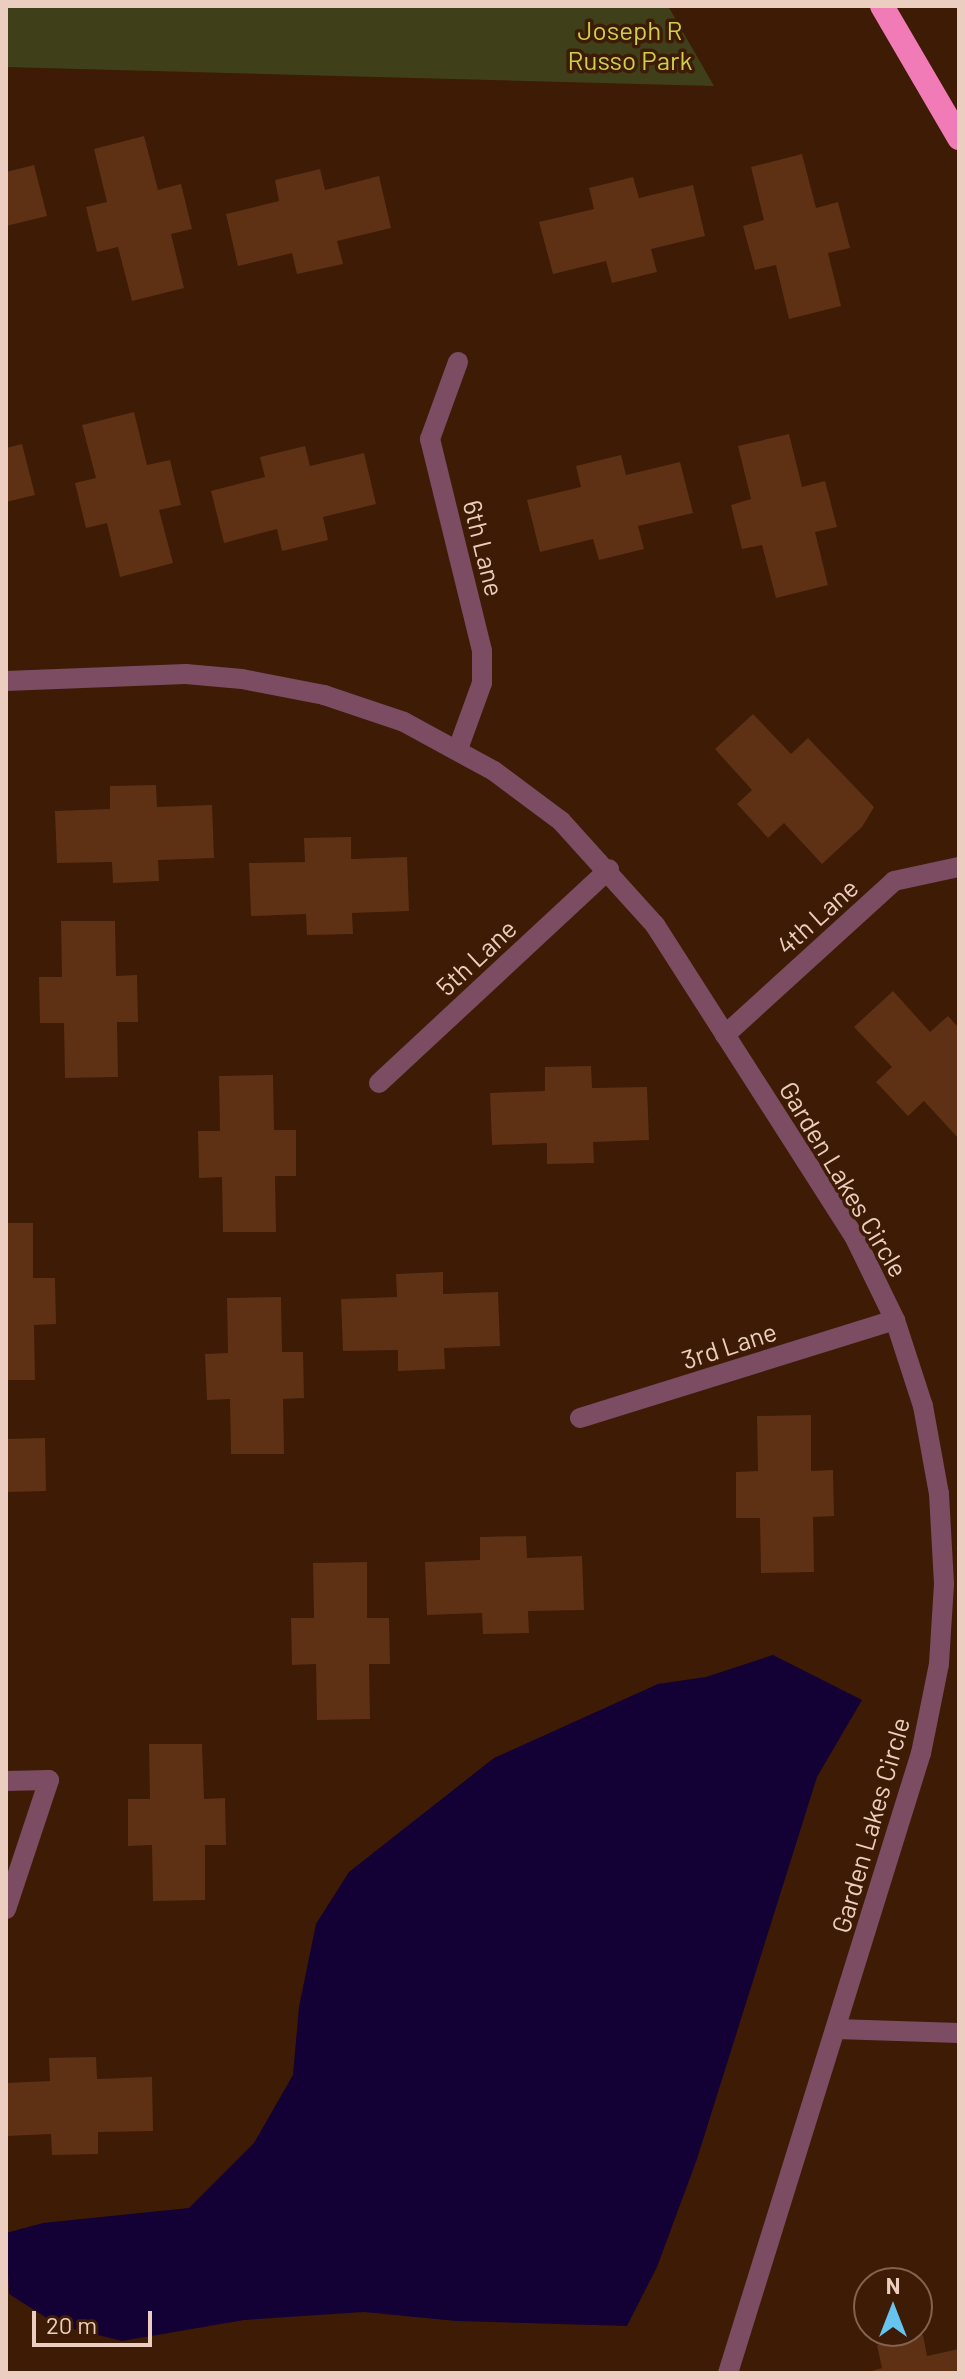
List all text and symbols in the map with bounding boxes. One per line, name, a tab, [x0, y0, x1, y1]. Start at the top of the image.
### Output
park label: Joseph R Russo Park	[568, 14, 692, 76]
street label: 6th Lane	[457, 497, 511, 599]
street label: 4th Lane	[770, 871, 864, 961]
street label: 5th Lane	[430, 912, 522, 1002]
street label: Garden Lakes Circle	[773, 1076, 915, 1282]
street label: 3rd Lane	[678, 1315, 780, 1375]
street label: Garden Lakes Circle	[824, 1714, 916, 1936]
north arrow	[853, 2267, 933, 2347]
text: N	[886, 2272, 900, 2298]
scale bar	[36, 2295, 156, 2345]
text: 20 m	[46, 2310, 97, 2339]

